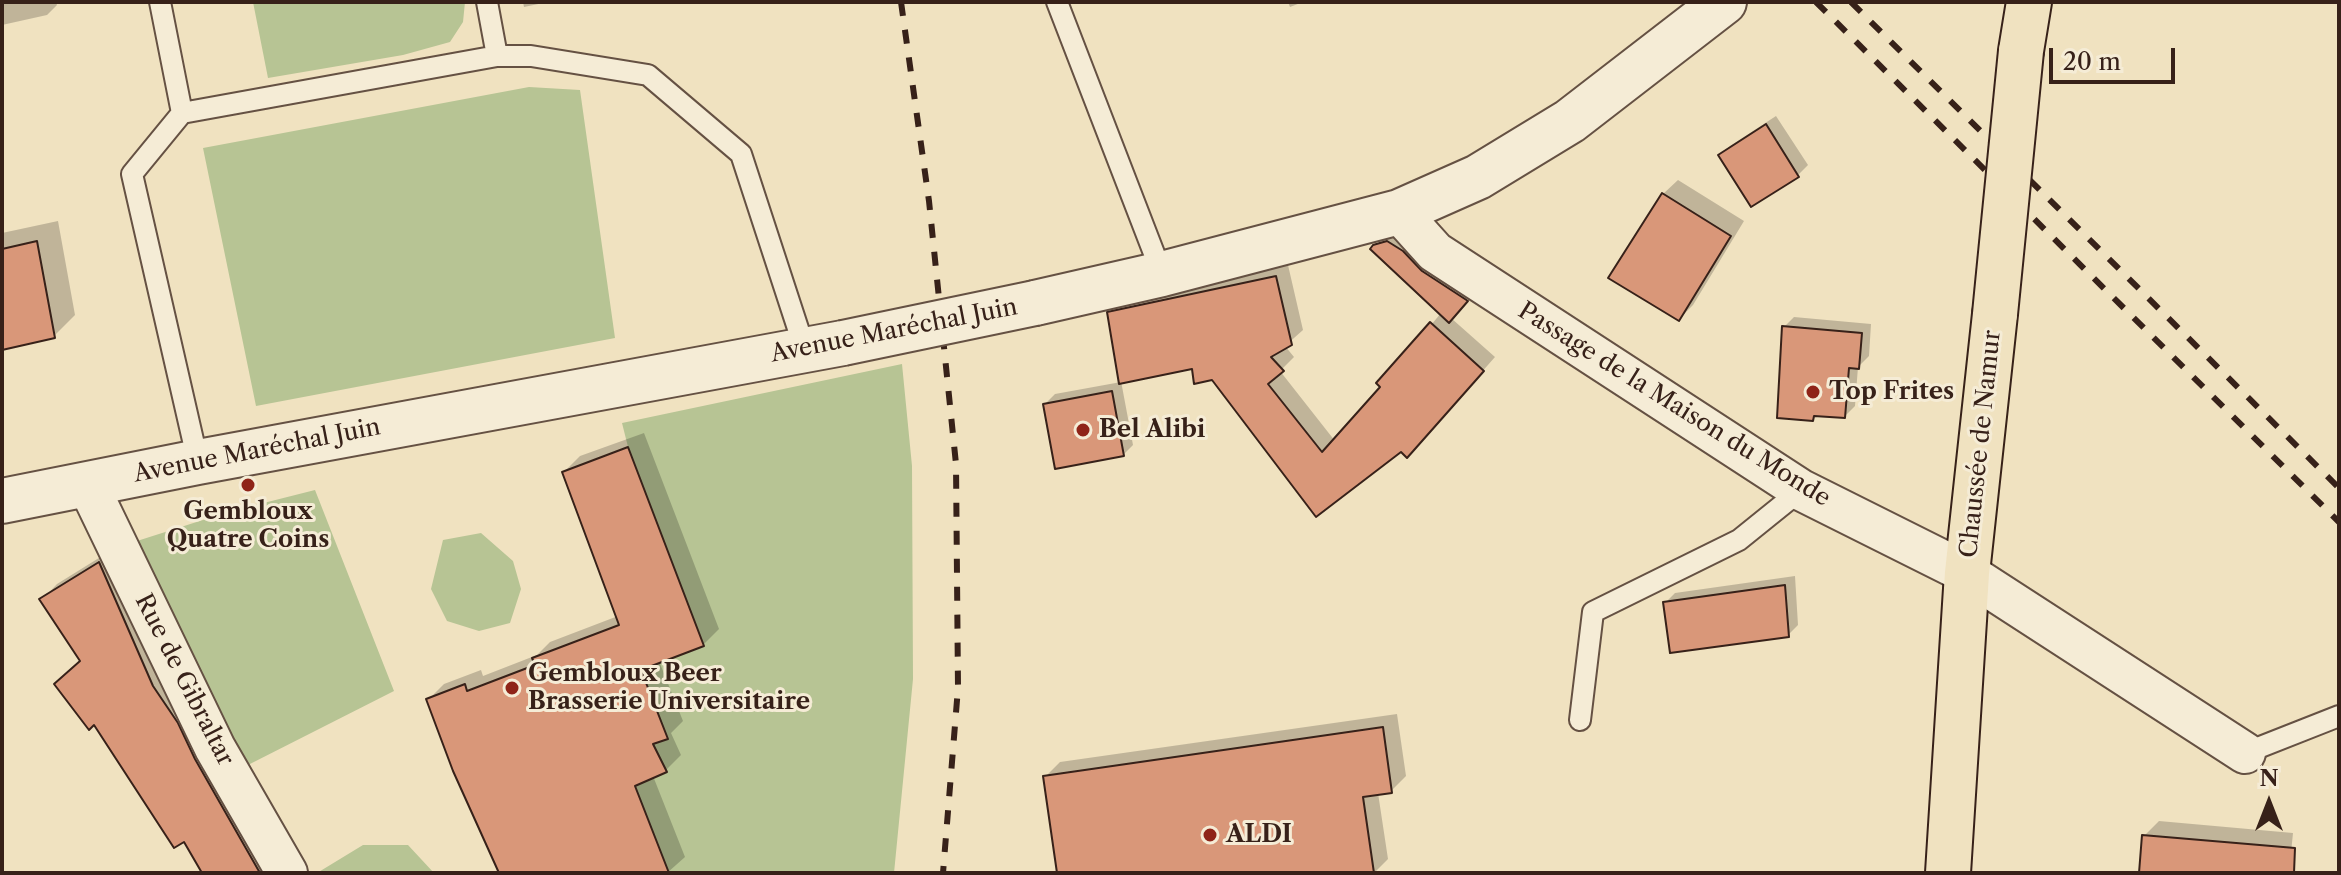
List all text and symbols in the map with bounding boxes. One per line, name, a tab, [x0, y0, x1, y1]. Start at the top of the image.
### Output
scale bar	[2053, 32, 2179, 82]
text: 20 m	[2063, 47, 2121, 76]
street label: Avenue Maréchal Juin	[768, 293, 1020, 369]
street label: Passage de la Maison du Monde	[1513, 297, 1835, 513]
street label: Chaussée de Namur	[1955, 329, 2007, 559]
place label: Top Frites	[1829, 378, 1954, 406]
marker: Top Frites	[1804, 383, 1822, 401]
street label: Avenue Maréchal Juin	[131, 413, 383, 489]
place label: Bel Alibi	[1099, 416, 1205, 444]
marker: Bel Alibi	[1074, 421, 1092, 439]
marker: Gembloux Quatre Coins	[239, 476, 257, 494]
place label: Gembloux Quatre Coins	[167, 498, 329, 554]
street label: Rue de Gibraltar	[128, 589, 240, 771]
place label: Gembloux Beer Brasserie Universitaire	[528, 660, 810, 716]
marker: Gembloux Beer Brasserie Universitaire	[503, 679, 521, 697]
north arrow	[2229, 763, 2309, 843]
text: N	[2259, 765, 2279, 792]
place label: ALDI	[1226, 821, 1292, 849]
marker: ALDI	[1201, 826, 1219, 844]

